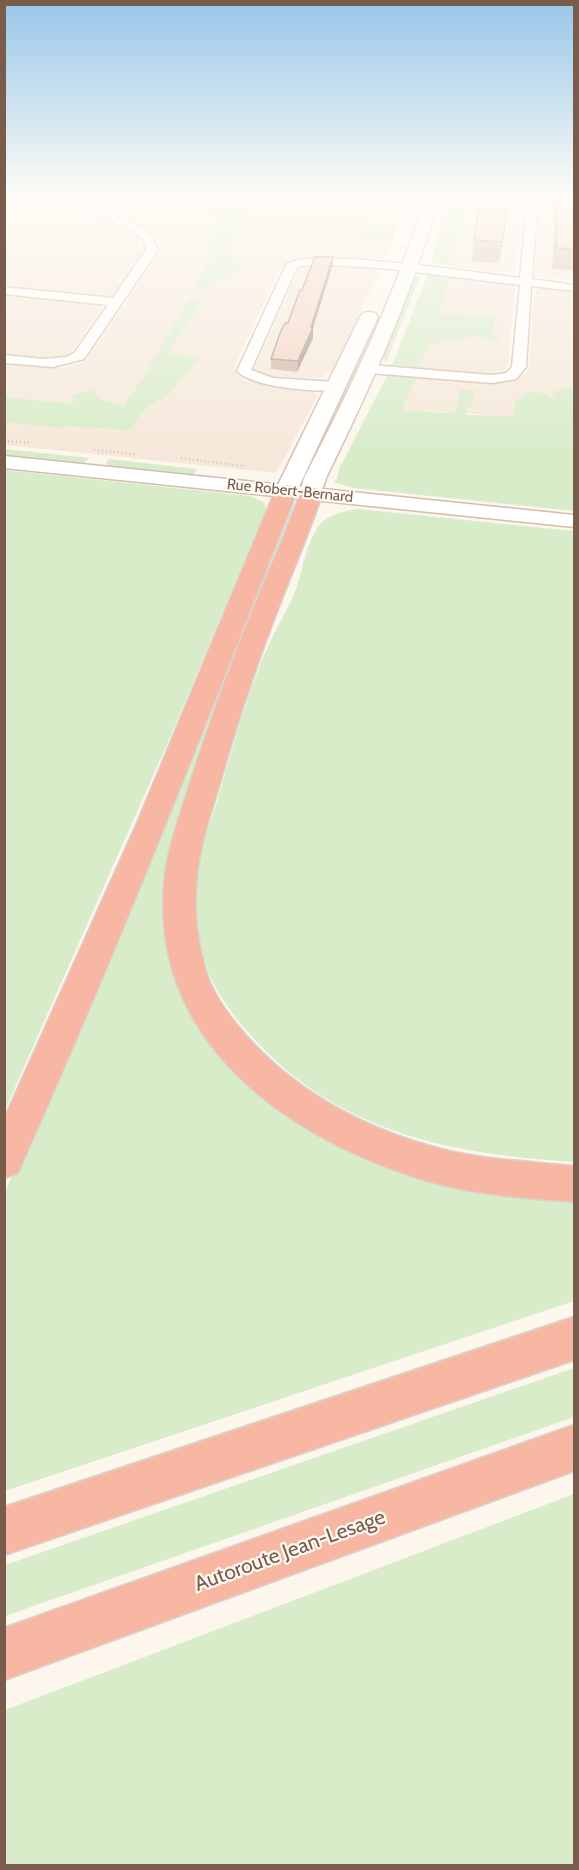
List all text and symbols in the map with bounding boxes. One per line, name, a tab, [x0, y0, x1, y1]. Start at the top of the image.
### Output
street label: Rue Robert-Bernard	[226, 475, 354, 507]
street label: Autoroute Jean-Lesage	[191, 1505, 389, 1597]

